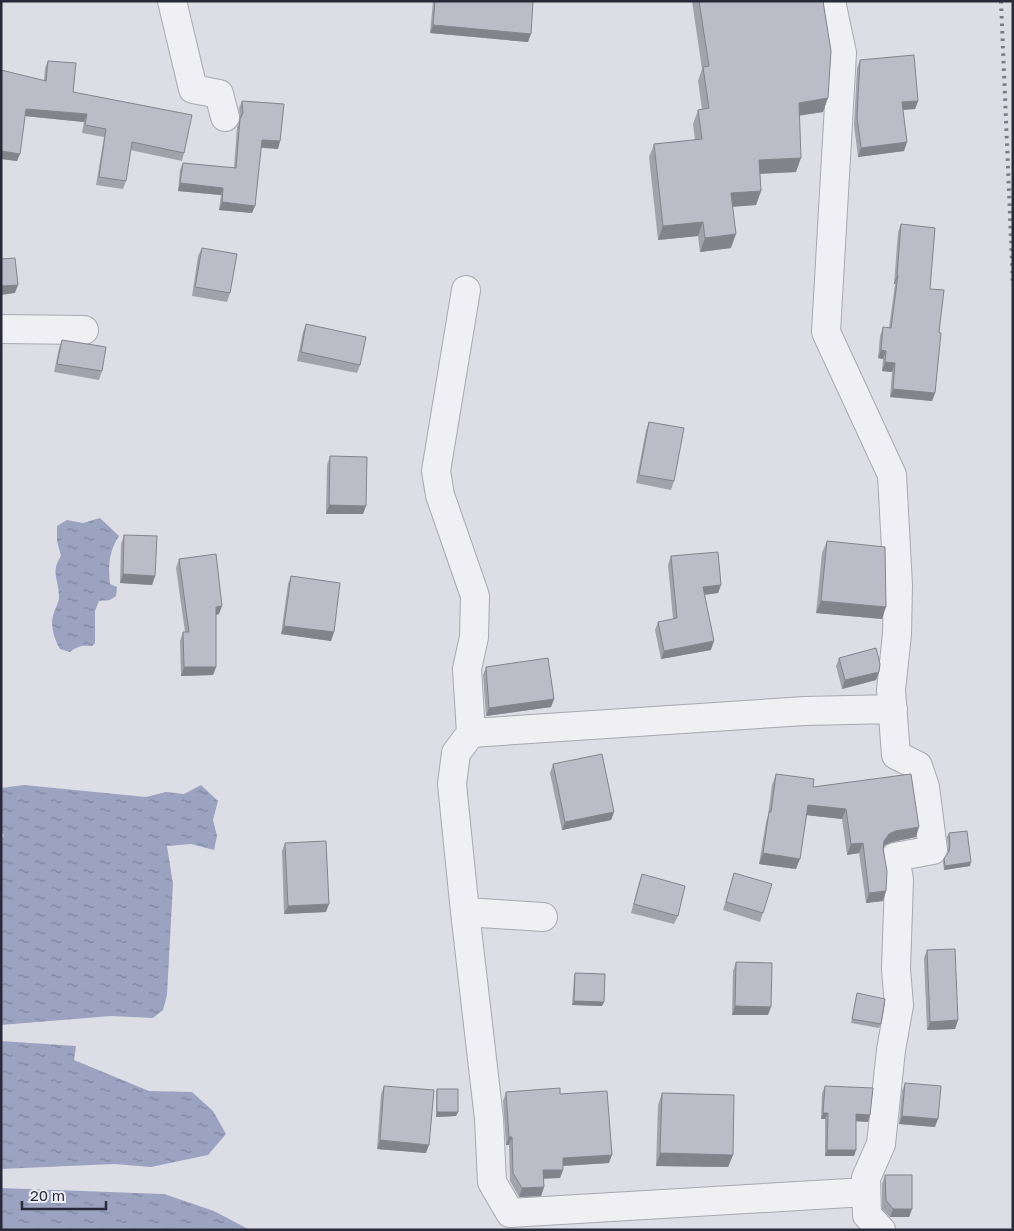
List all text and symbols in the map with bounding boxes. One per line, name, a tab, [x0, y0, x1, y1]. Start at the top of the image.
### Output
scale bar	[22, 1178, 106, 1210]
text: 20 m	[30, 1186, 65, 1204]

